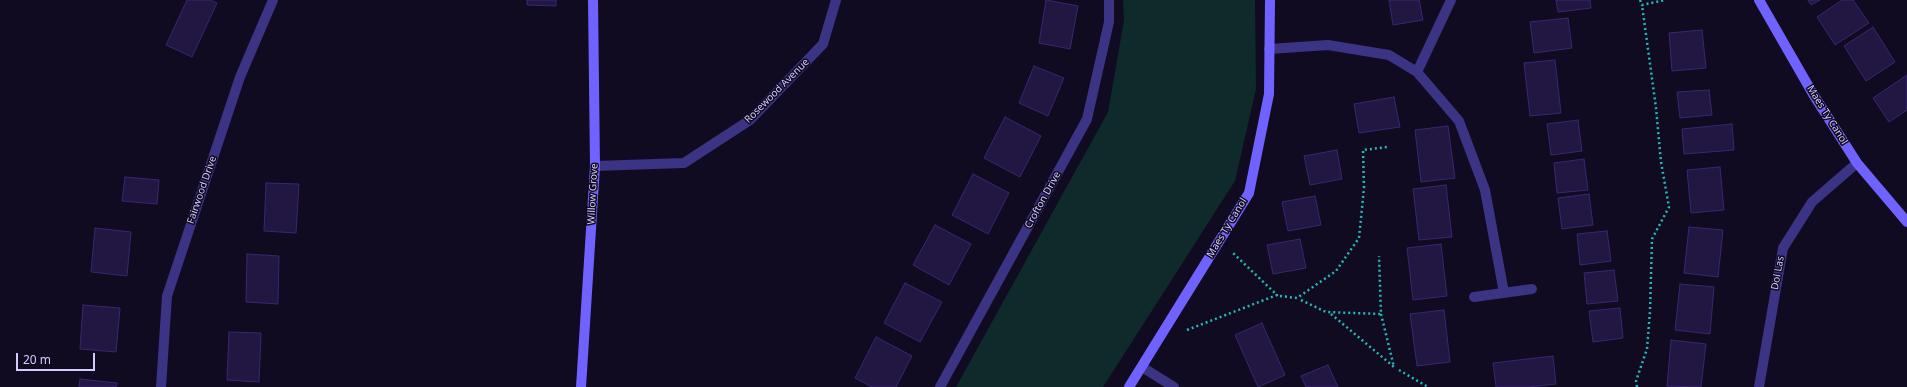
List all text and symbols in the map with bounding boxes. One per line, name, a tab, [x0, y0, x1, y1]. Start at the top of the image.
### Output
street label: Rosewood Avenue	[742, 56, 812, 126]
street label: Maes Ty Canol	[1804, 83, 1850, 147]
street label: Fairwood Drive	[185, 155, 219, 225]
street label: Willow Grove	[585, 163, 601, 225]
street label: Crofton Drive	[1023, 170, 1063, 230]
street label: Maes Ty Canol	[1204, 196, 1250, 260]
street label: Dol Las	[1769, 255, 1787, 291]
scale bar	[18, 345, 97, 371]
text: 20 m	[23, 351, 51, 368]

